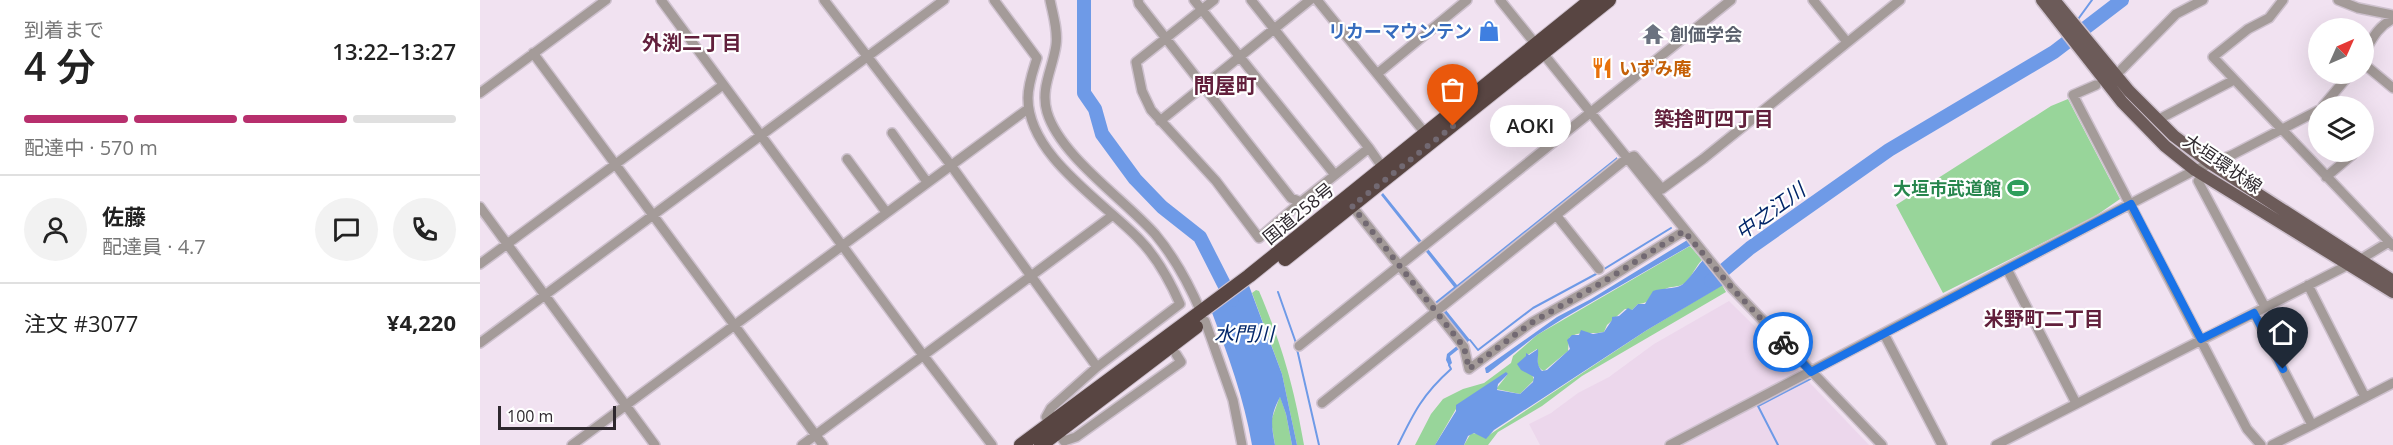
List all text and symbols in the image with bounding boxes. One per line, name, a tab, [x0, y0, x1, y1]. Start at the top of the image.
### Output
text: 到着まで	[24, 16, 104, 43]
north arrow	[2308, 18, 2374, 84]
map controls	[2308, 18, 2374, 162]
place label: リカーマウンテン	[1328, 19, 1472, 43]
shop icon: リカーマウンテン	[1477, 19, 1501, 43]
temple icon: 創価学会	[1641, 22, 1665, 46]
place label: 創価学会	[1670, 22, 1742, 46]
district label: 外渕二丁目	[642, 29, 742, 56]
text: 13:22–13:27	[332, 36, 456, 66]
text: 4 分	[24, 39, 95, 92]
restaurant icon: いずみ庵	[1590, 56, 1614, 80]
place label: いずみ庵	[1619, 56, 1691, 80]
pin	[1427, 64, 1478, 126]
district label: 問屋町	[1194, 71, 1257, 99]
icon: bag	[1436, 73, 1469, 106]
button: layers	[2308, 96, 2374, 162]
callout: AOKI	[1489, 105, 1570, 147]
district label: 築捨町四丁目	[1654, 105, 1774, 132]
text: AOKI	[1507, 112, 1554, 139]
street label: 大垣環状線	[2179, 128, 2267, 198]
text: 配達中 · 570 m	[24, 134, 158, 161]
water label: 中之江川	[1730, 175, 1812, 245]
place label: 大垣市武道館	[1893, 176, 2001, 200]
sports icon: 大垣市武道館	[2006, 176, 2030, 200]
street label: 国道258号	[1257, 177, 1339, 249]
button: person	[24, 198, 87, 261]
button: chat	[315, 198, 378, 261]
button: phone	[393, 198, 456, 261]
text: 佐藤	[102, 201, 146, 231]
text: 配達員 · 4.7	[102, 233, 206, 260]
district label: 米野町二丁目	[1984, 305, 2104, 332]
text: ¥4,220	[387, 307, 456, 337]
pin	[2257, 307, 2308, 369]
text: 注文 #3077	[24, 308, 138, 338]
courier	[1753, 312, 1813, 372]
icon: home	[2266, 316, 2299, 349]
water label: 水門川	[1214, 320, 1276, 347]
icon: bike	[1767, 326, 1800, 359]
scale bar	[498, 403, 616, 430]
text: 100 m	[507, 405, 553, 427]

